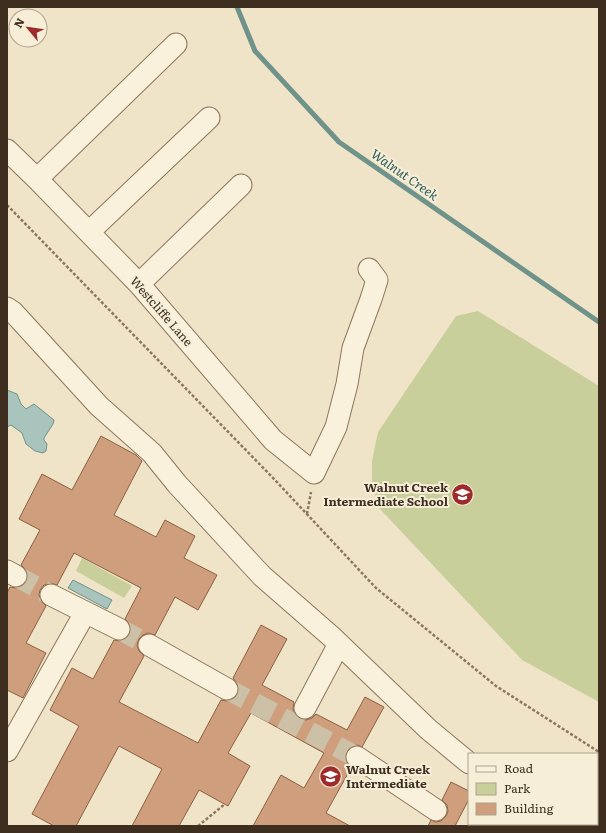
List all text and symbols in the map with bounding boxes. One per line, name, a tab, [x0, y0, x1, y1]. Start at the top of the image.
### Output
north arrow	[8, 8, 48, 48]
text: N	[9, 15, 28, 31]
water label: Walnut Creek	[367, 144, 443, 205]
street label: Westcliffe Lane	[127, 272, 197, 350]
place label: Walnut Creek Intermediate School	[323, 478, 449, 510]
school or university icon: Walnut Creek Intermediate School	[450, 481, 476, 507]
legend	[468, 753, 598, 825]
text: Road	[504, 759, 534, 777]
place label: Walnut Creek Intermediate	[346, 760, 431, 792]
school or university icon: Walnut Creek Intermediate	[317, 763, 343, 789]
text: Park	[504, 779, 531, 797]
text: Building	[504, 799, 554, 817]

